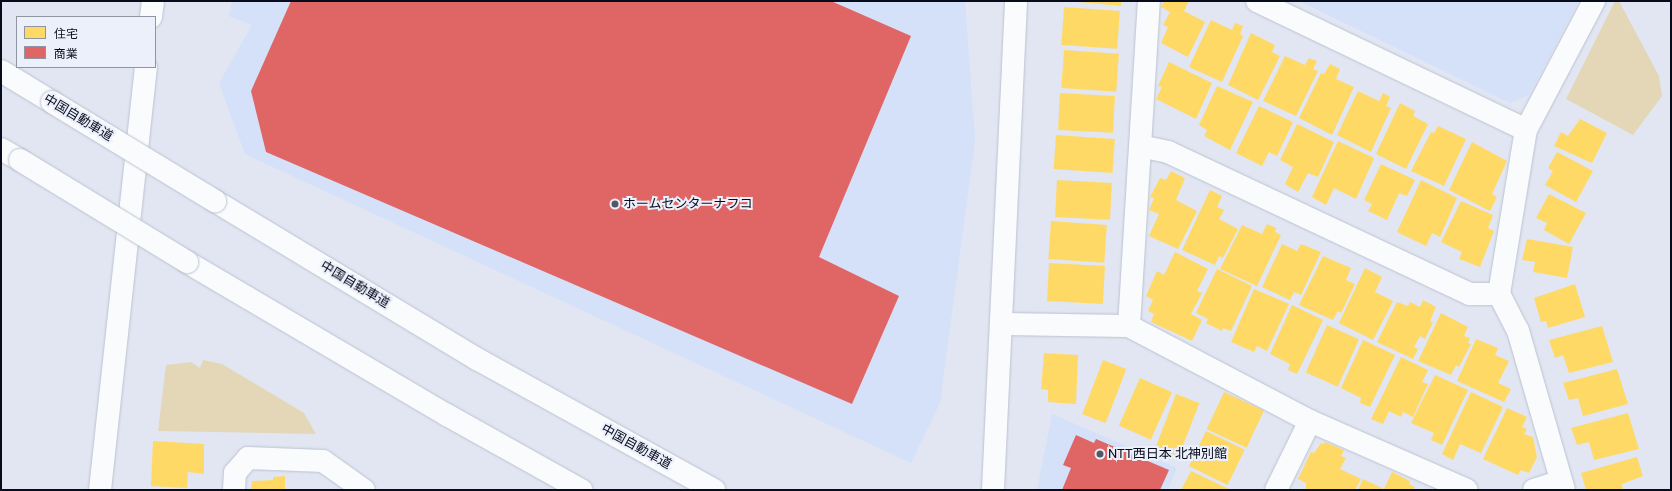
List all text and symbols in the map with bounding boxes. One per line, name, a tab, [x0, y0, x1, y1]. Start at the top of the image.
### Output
legend	[16, 16, 156, 68]
text: 住宅	[54, 27, 78, 41]
text: 商業	[54, 47, 78, 61]
street label: 中国自動車道	[41, 91, 115, 145]
place label: ホームセンターナフコ	[623, 196, 753, 212]
marker: ホームセンターナフコ	[610, 199, 620, 209]
street label: 中国自動車道	[318, 258, 392, 312]
street label: 中国自動車道	[598, 421, 674, 473]
place label: NTT西日本 北神別館	[1108, 446, 1227, 462]
marker: NTT西日本 北神別館	[1095, 449, 1105, 459]

